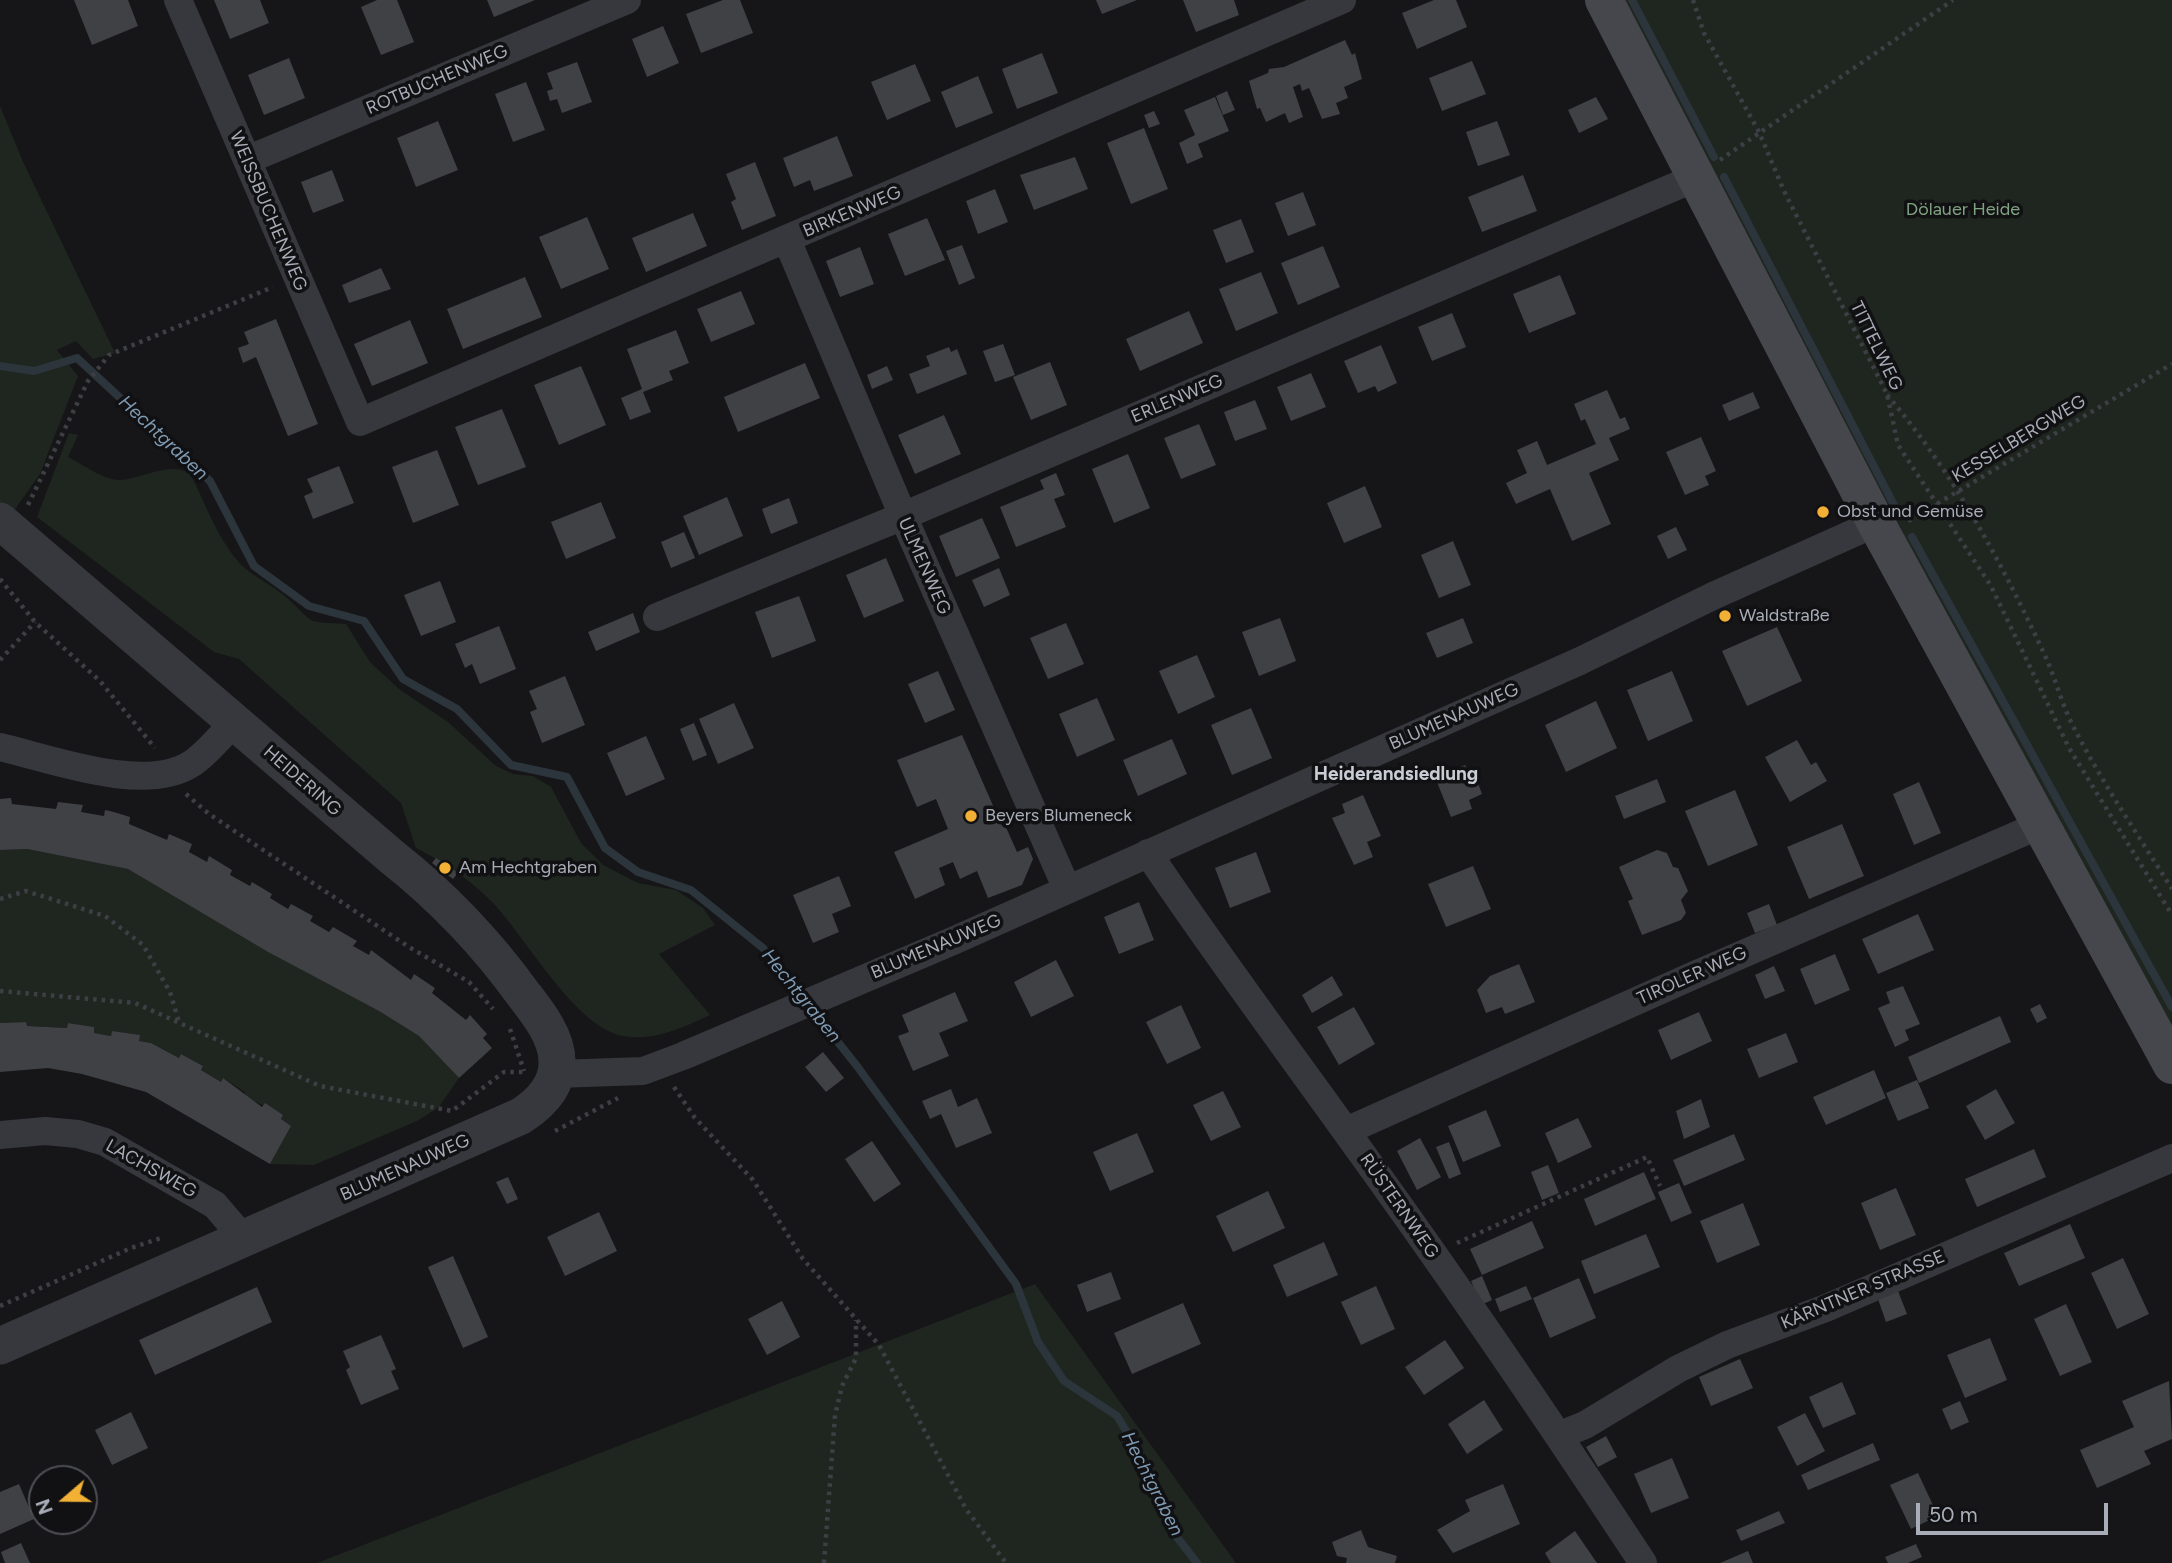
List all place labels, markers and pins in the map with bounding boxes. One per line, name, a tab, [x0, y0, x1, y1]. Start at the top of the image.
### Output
place label: Obst und Gemüse	[1837, 501, 1983, 523]
marker: Obst und Gemüse	[1815, 504, 1831, 520]
place label: Waldstraße	[1739, 605, 1830, 627]
marker: Waldstraße	[1717, 608, 1733, 624]
place label: Beyers Blumeneck	[985, 805, 1132, 827]
marker: Beyers Blumeneck	[963, 808, 979, 824]
place label: Am Hechtgraben	[459, 857, 597, 879]
marker: Am Hechtgraben	[437, 860, 453, 876]

